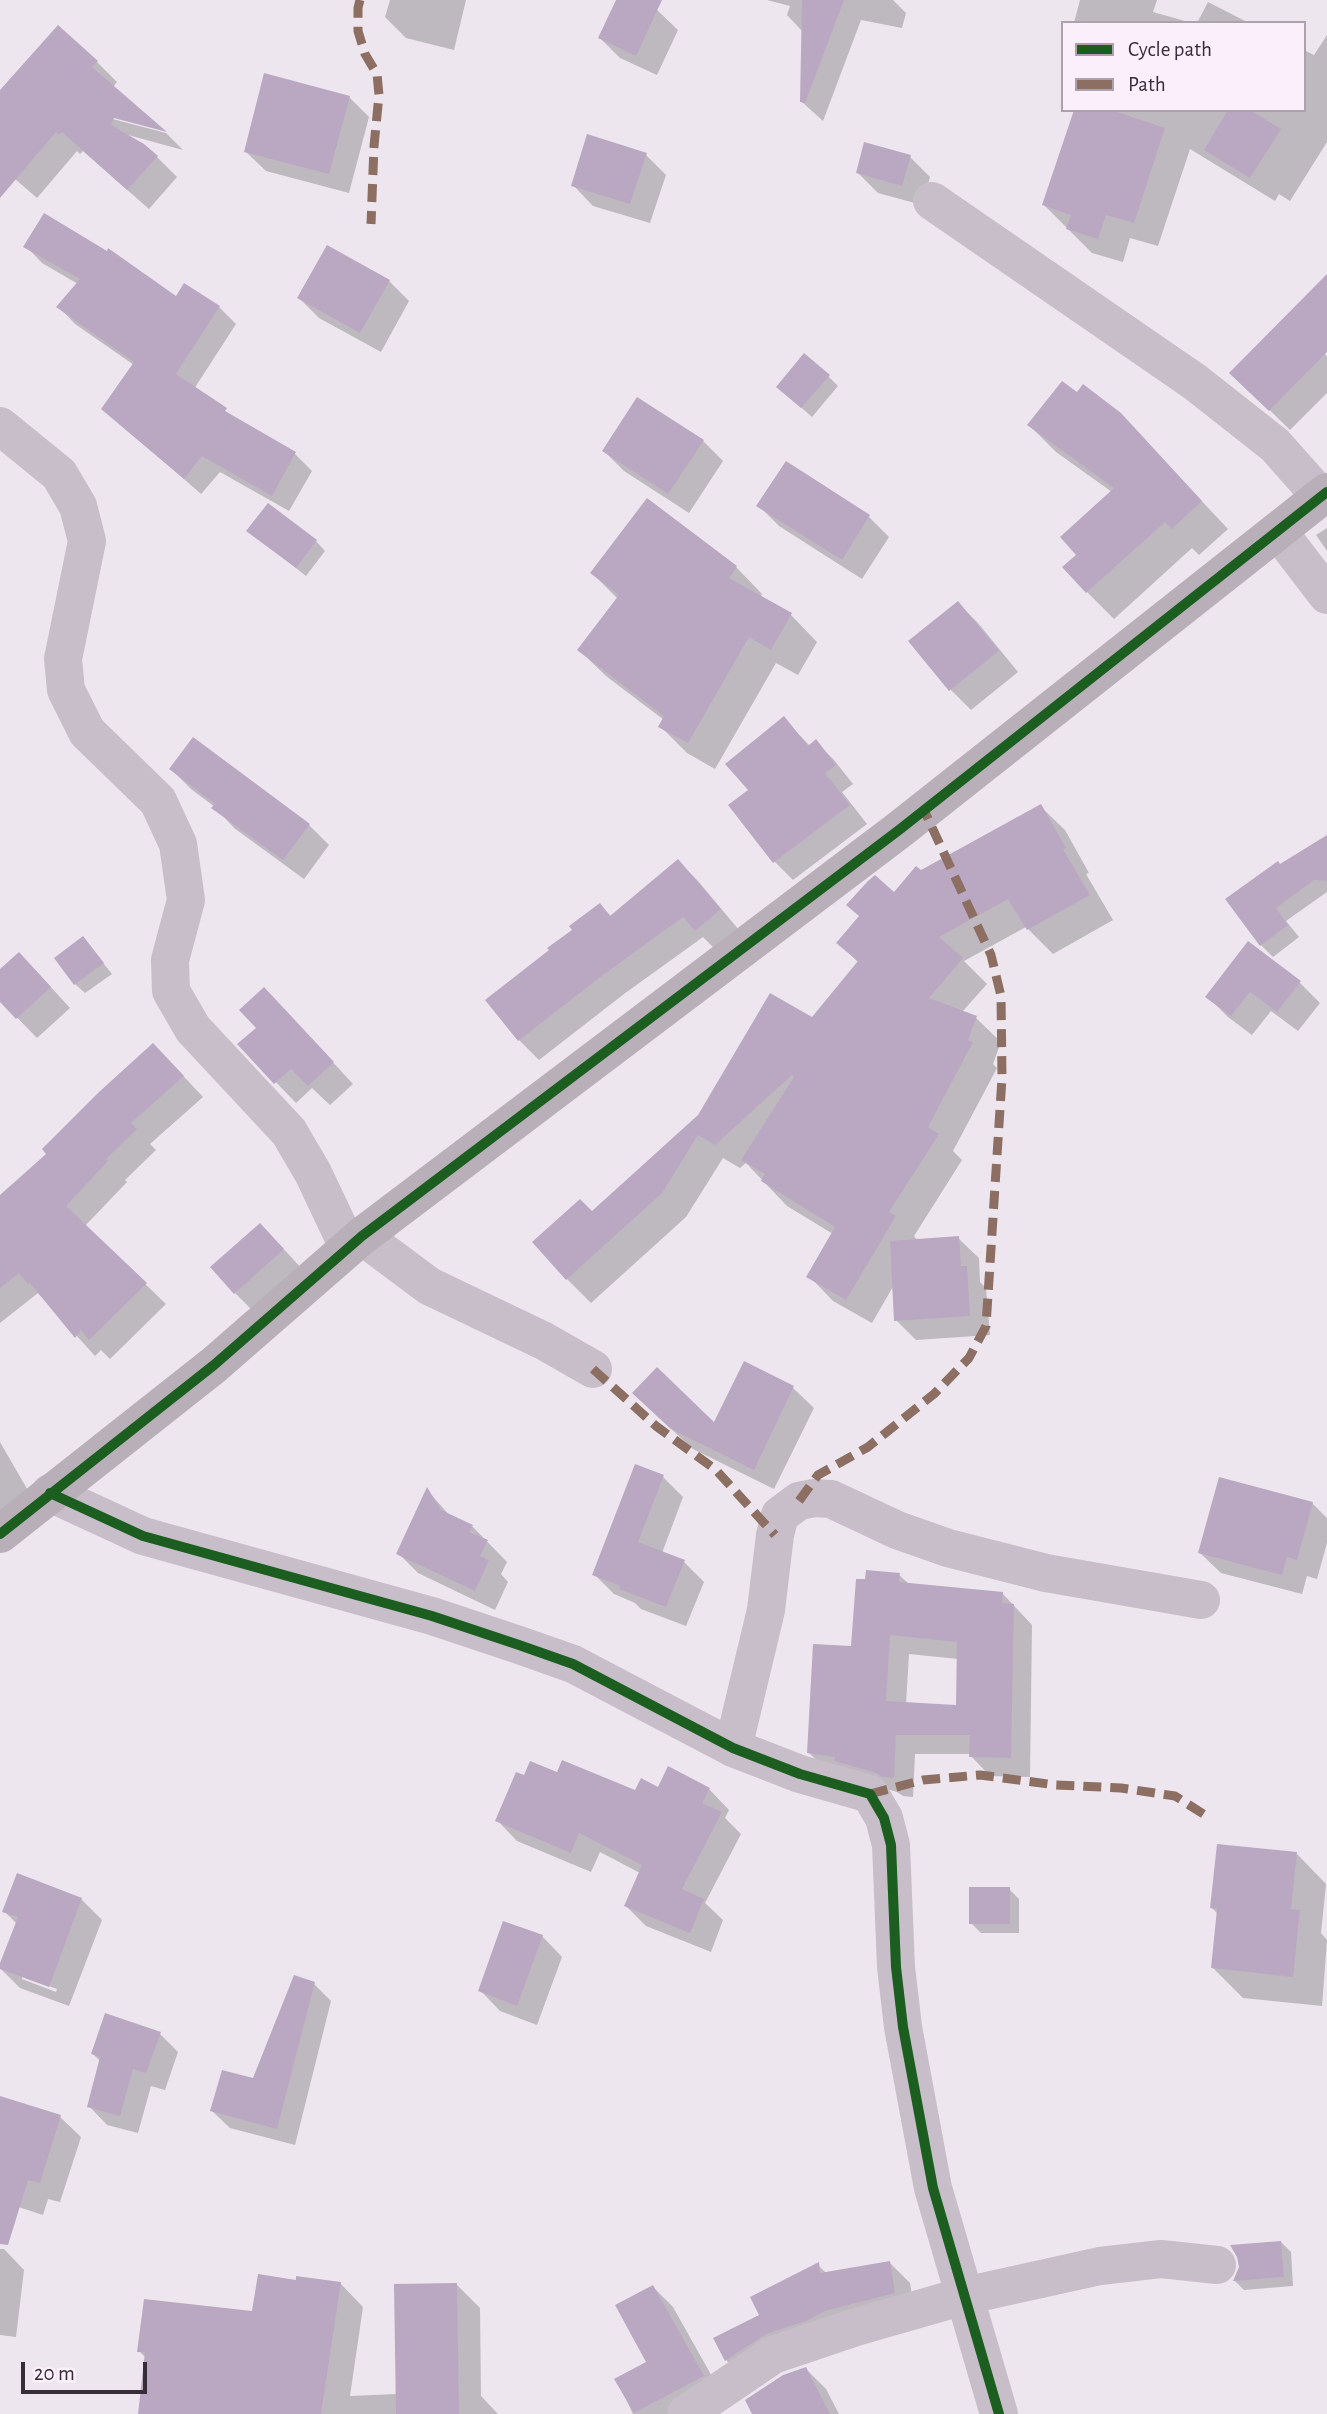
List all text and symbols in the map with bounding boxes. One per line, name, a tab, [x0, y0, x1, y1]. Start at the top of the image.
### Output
legend	[1061, 21, 1306, 112]
text: Cycle path	[1128, 39, 1212, 60]
text: Path	[1128, 74, 1166, 95]
scale bar	[24, 2348, 150, 2392]
text: 20 m	[34, 2363, 75, 2384]

